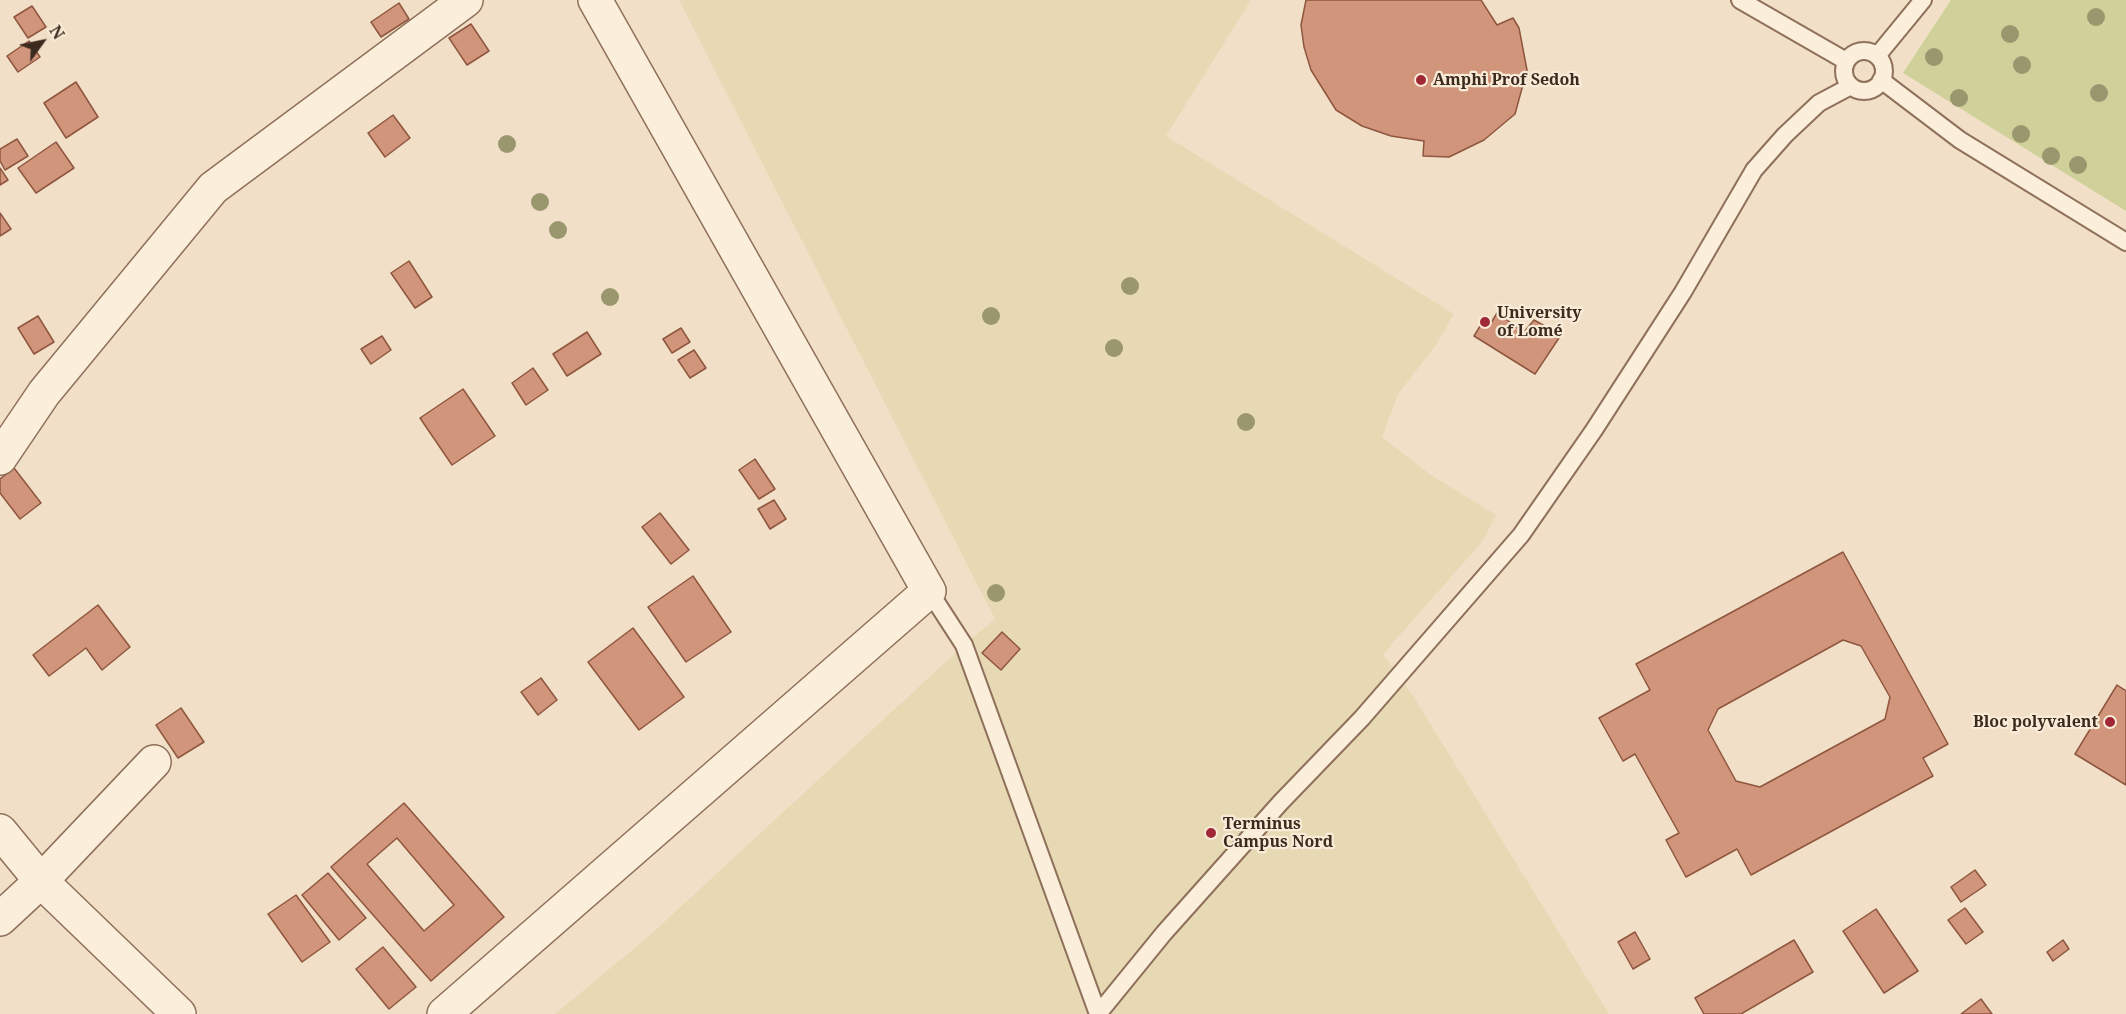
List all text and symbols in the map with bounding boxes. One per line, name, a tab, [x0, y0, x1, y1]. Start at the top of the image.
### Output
north arrow	[12, 12, 72, 72]
text: N	[44, 21, 70, 43]
place label: Amphi Prof Sedoh	[1433, 70, 1580, 90]
marker: Amphi Prof Sedoh	[1414, 73, 1428, 87]
place label: University of Lomé	[1497, 303, 1582, 341]
marker: University of Lomé	[1478, 315, 1492, 329]
place label: Bloc polyvalent	[1973, 712, 2098, 732]
marker: Bloc polyvalent	[2103, 715, 2117, 729]
place label: Terminus Campus Nord	[1223, 814, 1333, 852]
marker: Terminus Campus Nord	[1204, 826, 1218, 840]

